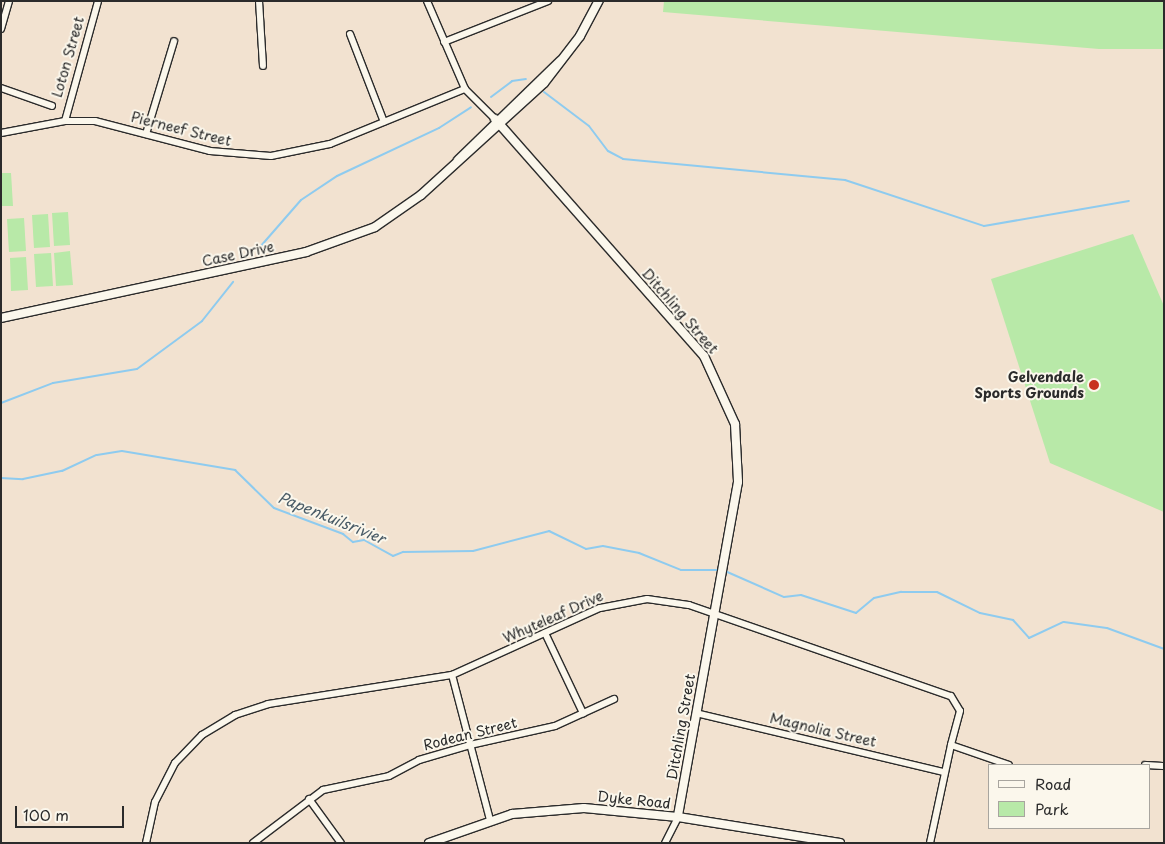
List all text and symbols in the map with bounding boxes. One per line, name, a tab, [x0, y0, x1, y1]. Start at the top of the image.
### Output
street label: Loton Street	[49, 15, 87, 99]
street label: Pierneef Street	[129, 108, 233, 150]
street label: Case Drive	[201, 238, 275, 270]
street label: Ditchling Street	[639, 265, 721, 357]
place label: Gelvendale Sports Grounds	[974, 369, 1084, 402]
marker: Gelvendale Sports Grounds	[1088, 379, 1100, 391]
water label: Papenkuilsrivier	[276, 487, 388, 547]
street label: Whyteleaf Drive	[500, 587, 606, 647]
street label: Ditchling Street	[663, 673, 699, 781]
street label: Magnolia Street	[768, 710, 878, 750]
street label: Rodean Street	[421, 714, 519, 754]
legend	[988, 764, 1150, 829]
text: Road	[1035, 772, 1071, 795]
street label: Dyke Road	[596, 788, 672, 812]
scale bar	[18, 796, 126, 828]
text: Park	[1035, 797, 1069, 820]
text: 100 m	[23, 803, 69, 826]

